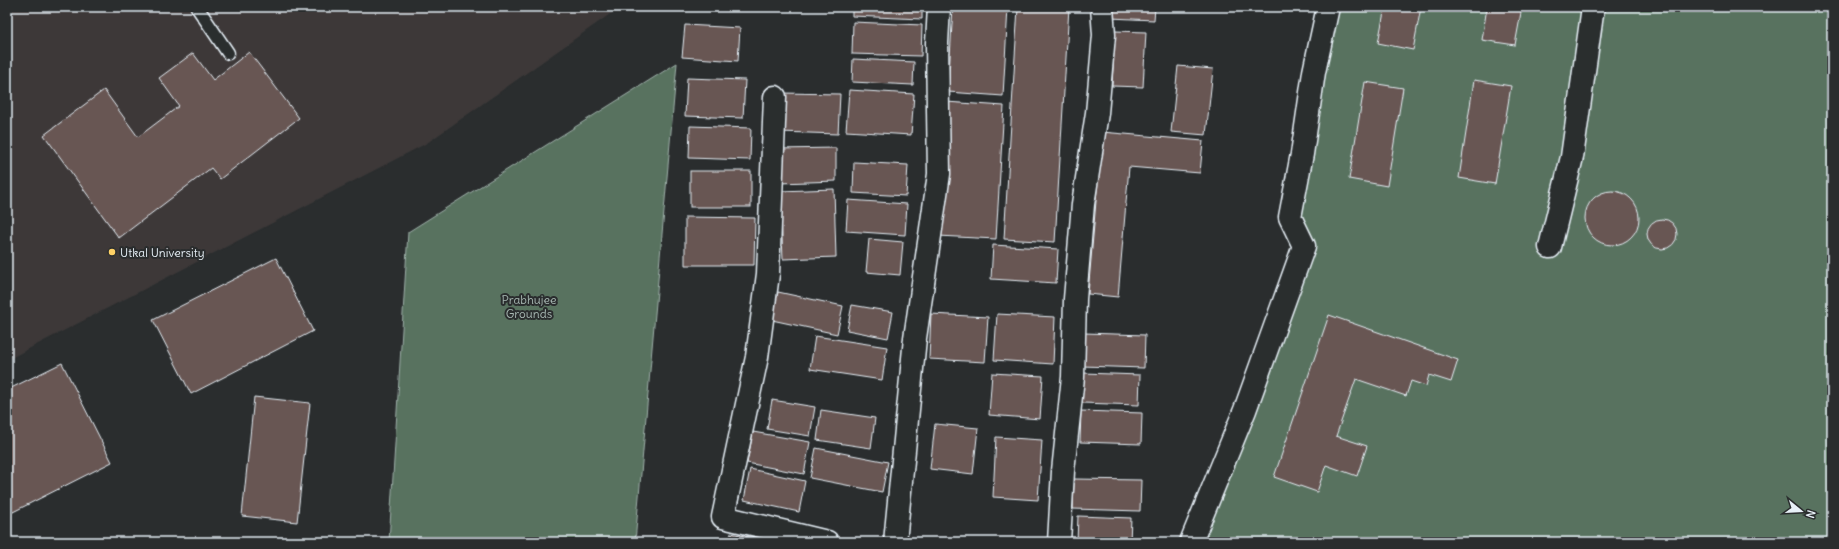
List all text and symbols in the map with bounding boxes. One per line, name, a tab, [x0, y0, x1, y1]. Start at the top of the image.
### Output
place label: Utkal University	[120, 245, 205, 260]
marker: Utkal University	[107, 247, 117, 257]
park label: Prabhujee Grounds	[502, 292, 556, 321]
north arrow	[1781, 491, 1821, 531]
text: N	[1803, 508, 1818, 520]

